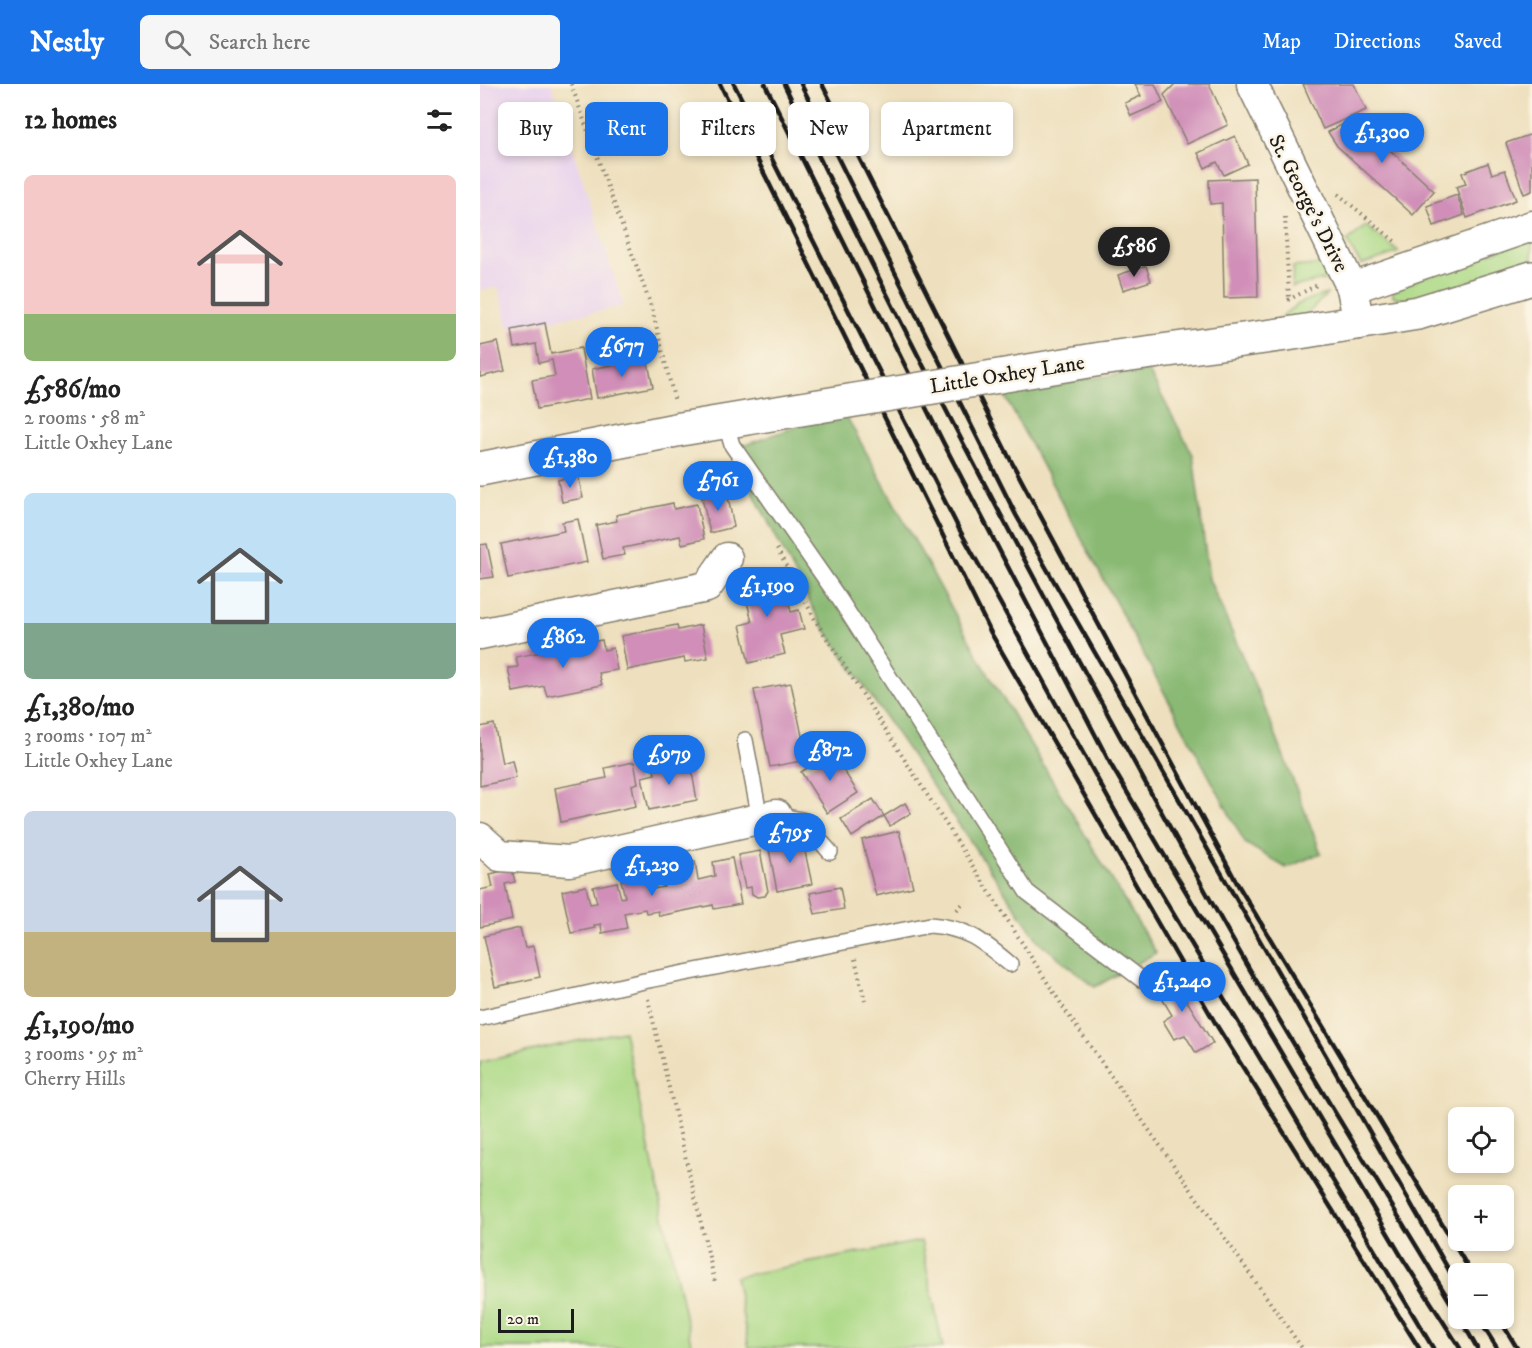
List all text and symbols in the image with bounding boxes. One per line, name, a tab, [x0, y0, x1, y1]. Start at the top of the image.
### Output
search box	[140, 15, 560, 69]
text: Nestly	[30, 25, 104, 60]
icon: search	[161, 26, 194, 59]
text: Search here	[209, 29, 310, 56]
text: Map	[1262, 29, 1301, 55]
text: Directions	[1334, 29, 1421, 55]
text: Saved	[1454, 29, 1502, 55]
chip: Buy	[498, 102, 573, 156]
chip: Rent	[585, 102, 668, 156]
chip: Filters	[680, 102, 776, 156]
chip: New	[788, 102, 869, 156]
chip: Apartment	[881, 102, 1013, 156]
text: 12 homes	[24, 104, 117, 137]
icon: filters	[423, 104, 456, 137]
pin: £1,300	[1333, 113, 1431, 164]
text: £1,300	[1354, 120, 1410, 145]
street label: St. George's Drive	[1262, 130, 1354, 277]
icon: home	[186, 214, 294, 322]
pin: £586	[1098, 227, 1170, 278]
text: £586	[1112, 234, 1156, 259]
pin: £677	[586, 327, 658, 378]
text: £677	[599, 334, 645, 359]
street label: Little Oxhey Lane	[928, 350, 1087, 400]
text: £586/mo	[24, 373, 121, 406]
text: 2 rooms · 58 m²	[24, 406, 145, 431]
text: Little Oxhey Lane	[24, 431, 173, 456]
pin: £1,380	[521, 438, 619, 489]
text: £1,380	[543, 445, 597, 470]
pin: £761	[682, 461, 754, 512]
text: £761	[697, 468, 739, 493]
icon: home	[186, 532, 294, 640]
pin: £1,190	[718, 567, 816, 618]
text: £1,190	[740, 574, 794, 599]
pin: £862	[527, 618, 599, 669]
text: £862	[541, 625, 585, 650]
text: £1,380/mo	[24, 691, 134, 724]
text: 3 rooms · 107 m²	[24, 724, 152, 749]
pin: £872	[794, 731, 866, 782]
pin: £979	[633, 735, 705, 786]
text: £872	[808, 738, 852, 763]
text: £979	[647, 742, 691, 767]
text: Little Oxhey Lane	[24, 749, 173, 774]
pin: £795	[754, 813, 826, 864]
text: £795	[768, 820, 812, 845]
pin: £1,230	[603, 846, 701, 897]
icon: home	[186, 850, 294, 958]
text: £1,230	[625, 853, 679, 878]
pin: £1,240	[1133, 962, 1231, 1013]
text: £1,240	[1153, 969, 1211, 994]
text: £1,190/mo	[24, 1009, 134, 1042]
text: 3 rooms · 95 m²	[24, 1042, 143, 1067]
text: Cherry Hills	[24, 1067, 125, 1092]
map controls	[1448, 1107, 1514, 1329]
button: locate	[1448, 1107, 1514, 1173]
button: +	[1448, 1185, 1514, 1251]
button: −	[1448, 1263, 1514, 1329]
scale bar	[498, 1306, 574, 1334]
text: 20 m	[507, 1309, 539, 1329]

